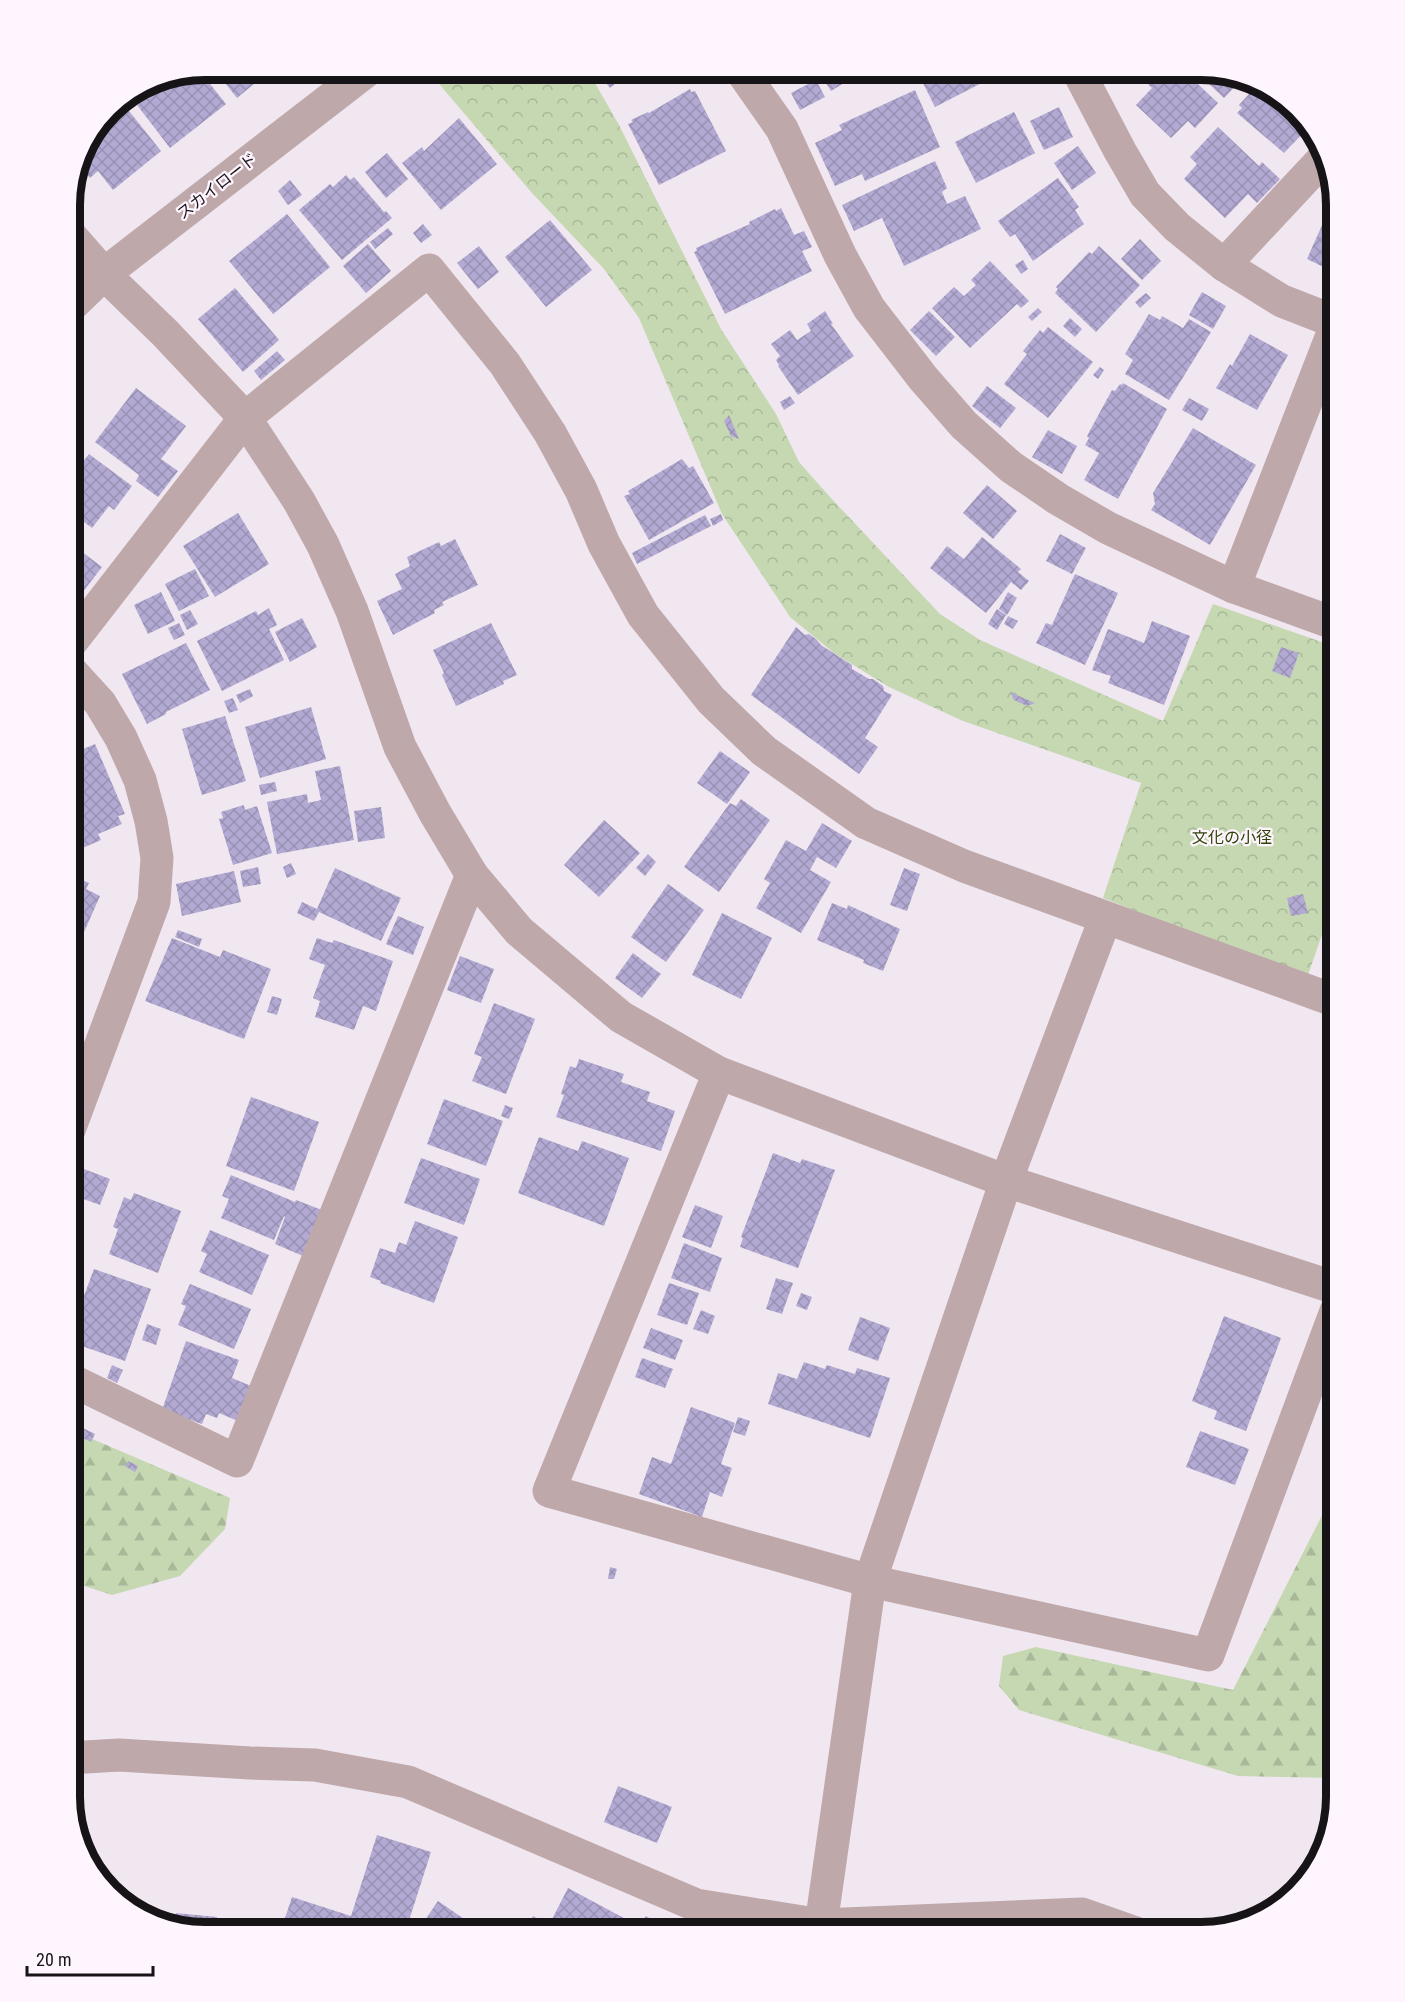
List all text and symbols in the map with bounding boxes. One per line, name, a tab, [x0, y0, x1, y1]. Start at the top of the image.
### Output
street label: スカイロード	[173, 149, 261, 223]
park label: 文化の小径	[1192, 828, 1272, 847]
scale bar	[27, 1939, 153, 1977]
text: 20 m	[36, 1949, 71, 1970]

